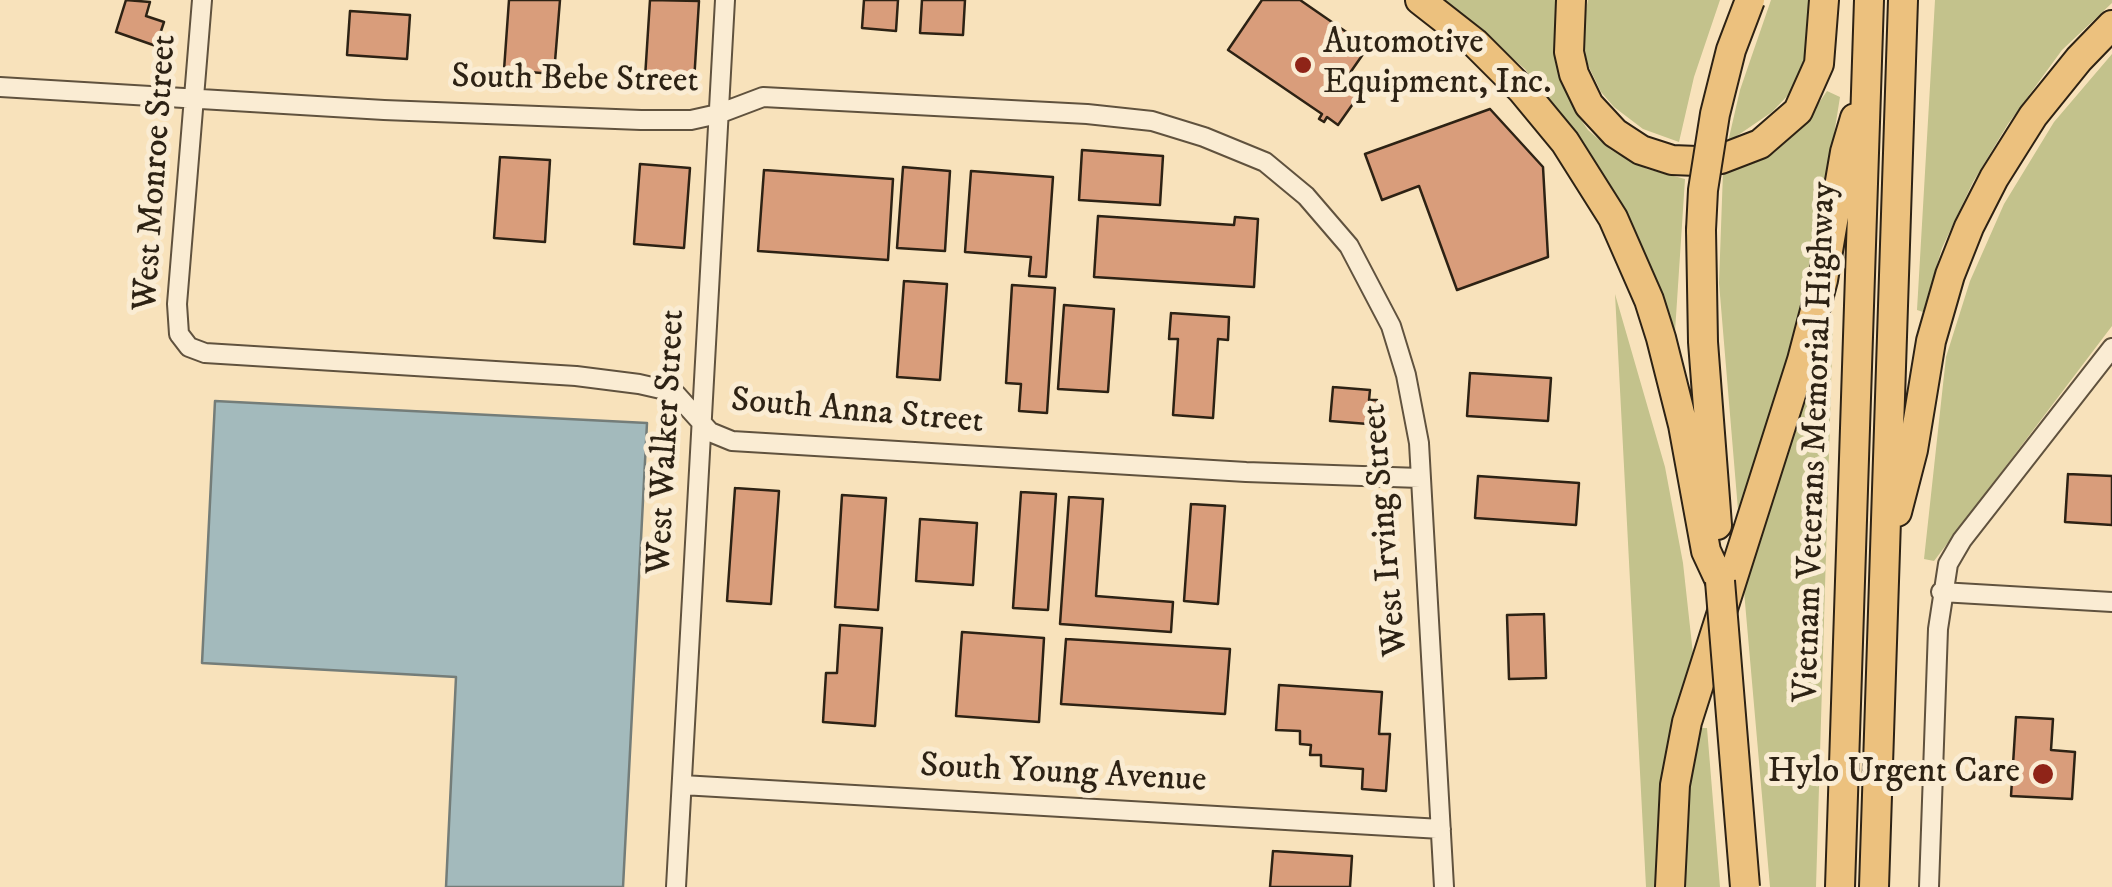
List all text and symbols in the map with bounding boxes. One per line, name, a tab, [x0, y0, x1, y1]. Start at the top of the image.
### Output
place label: Automotive Equipment, Inc.	[1323, 24, 1551, 106]
street label: West Monroe Street	[126, 33, 188, 313]
marker: Automotive Equipment, Inc.	[1292, 54, 1314, 76]
street label: South Bebe Street	[451, 58, 699, 104]
street label: Vietnam Veterans Memorial Highway	[1787, 181, 1847, 703]
street label: West Walker Street	[640, 308, 696, 576]
street label: South Anna Street	[729, 381, 985, 445]
street label: West Irving Street	[1355, 402, 1419, 658]
street label: South Young Avenue	[919, 747, 1207, 803]
place label: Hylo Urgent Care	[1767, 753, 2020, 795]
marker: Hylo Urgent Care	[2030, 761, 2056, 787]

